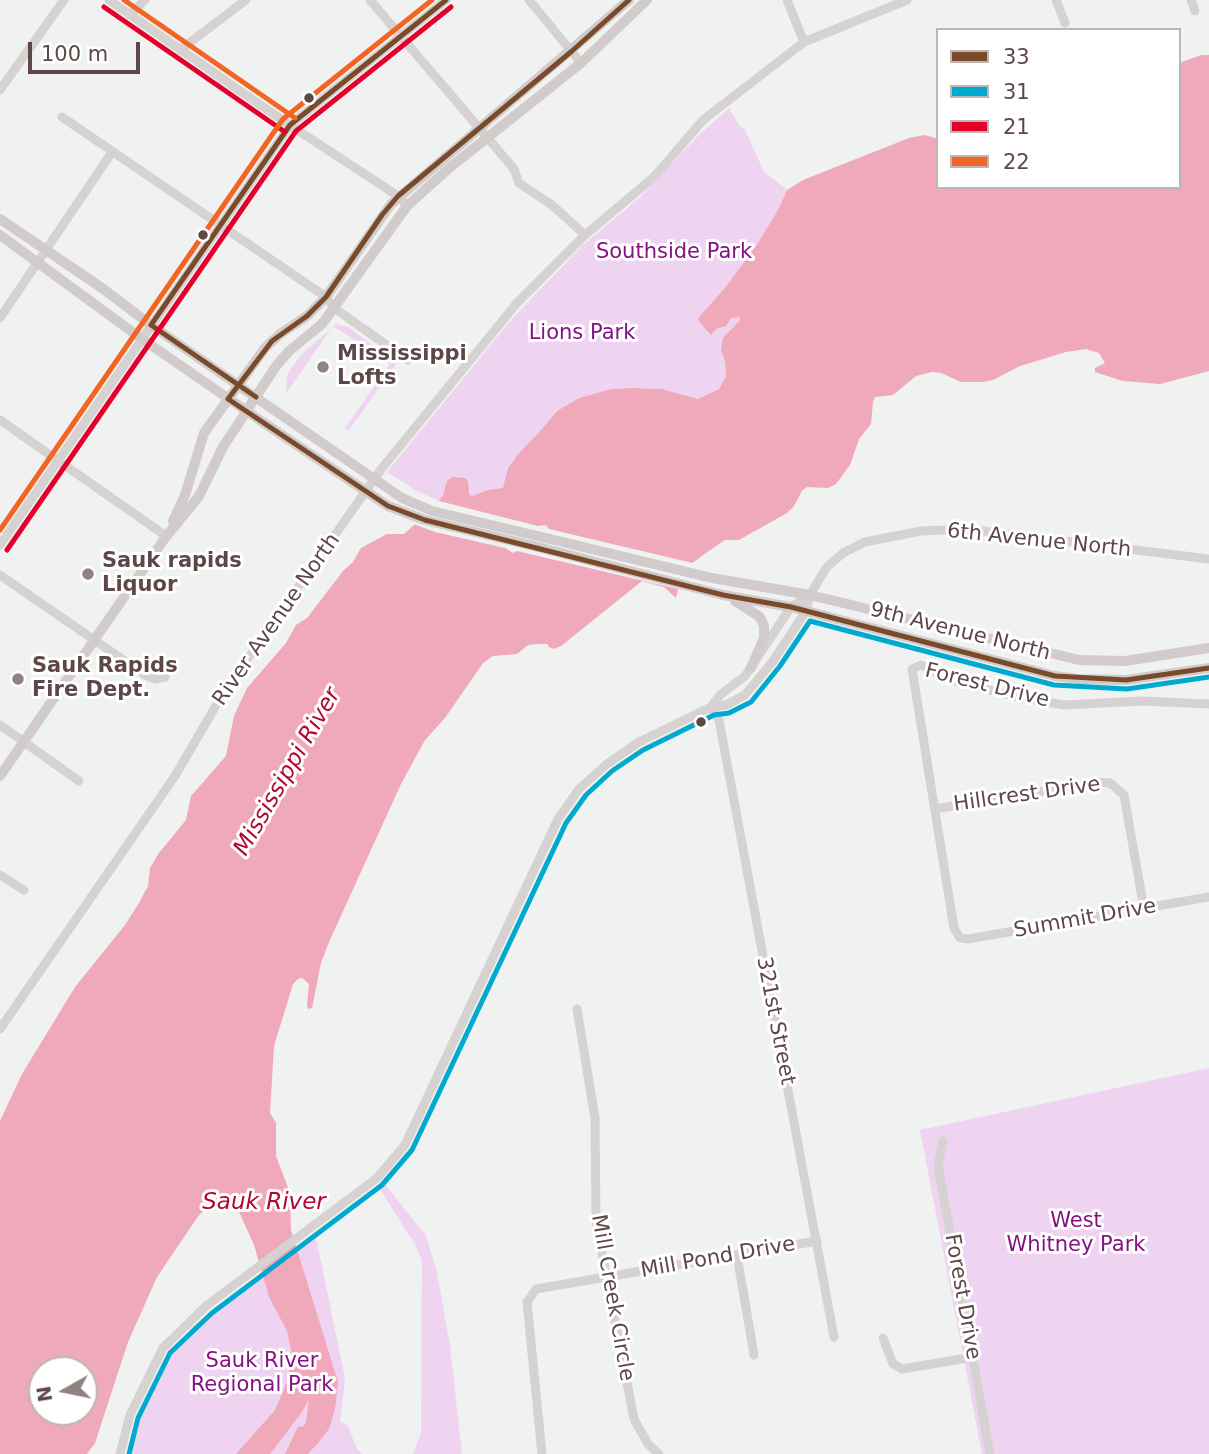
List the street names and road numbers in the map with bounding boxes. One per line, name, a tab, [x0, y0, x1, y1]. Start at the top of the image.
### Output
street label: 6th Avenue North	[946, 519, 1132, 563]
street label: River Avenue North	[208, 529, 346, 711]
street label: 9th Avenue North	[867, 597, 1053, 667]
street label: Forest Drive	[922, 658, 1052, 714]
street label: Hillcrest Drive	[952, 772, 1102, 818]
street label: Summit Drive	[1012, 894, 1158, 944]
street label: 321st Street	[750, 955, 800, 1087]
street label: Mill Creek Circle	[585, 1213, 639, 1383]
street label: Mill Pond Drive	[639, 1232, 797, 1284]
street label: Forest Drive	[939, 1232, 985, 1362]

